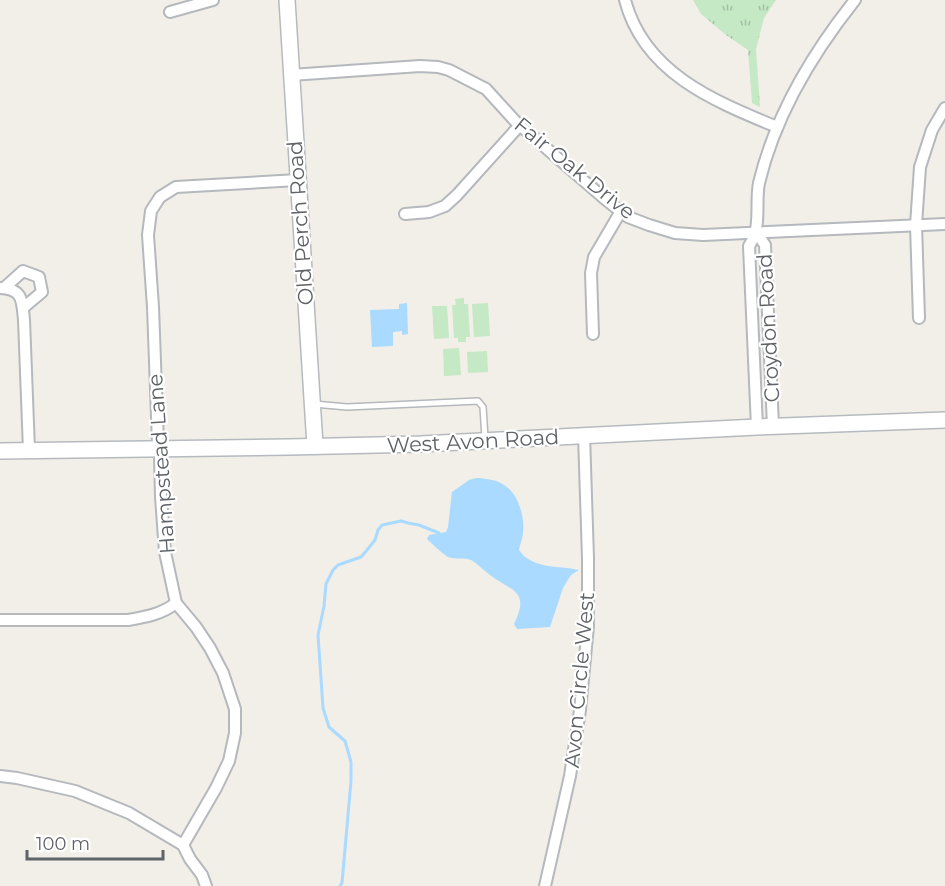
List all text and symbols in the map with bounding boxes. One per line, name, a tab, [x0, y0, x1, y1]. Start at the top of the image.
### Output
street label: Fair Oak Drive	[510, 112, 640, 224]
street label: Old Perch Road	[282, 140, 318, 306]
street label: Croydon Road	[752, 253, 784, 403]
street label: Hampstead Lane	[142, 373, 180, 555]
street label: West Avon Road	[386, 424, 560, 458]
street label: Avon Circle West	[559, 591, 599, 769]
scale bar	[27, 823, 164, 861]
text: 100 m	[36, 833, 90, 855]

